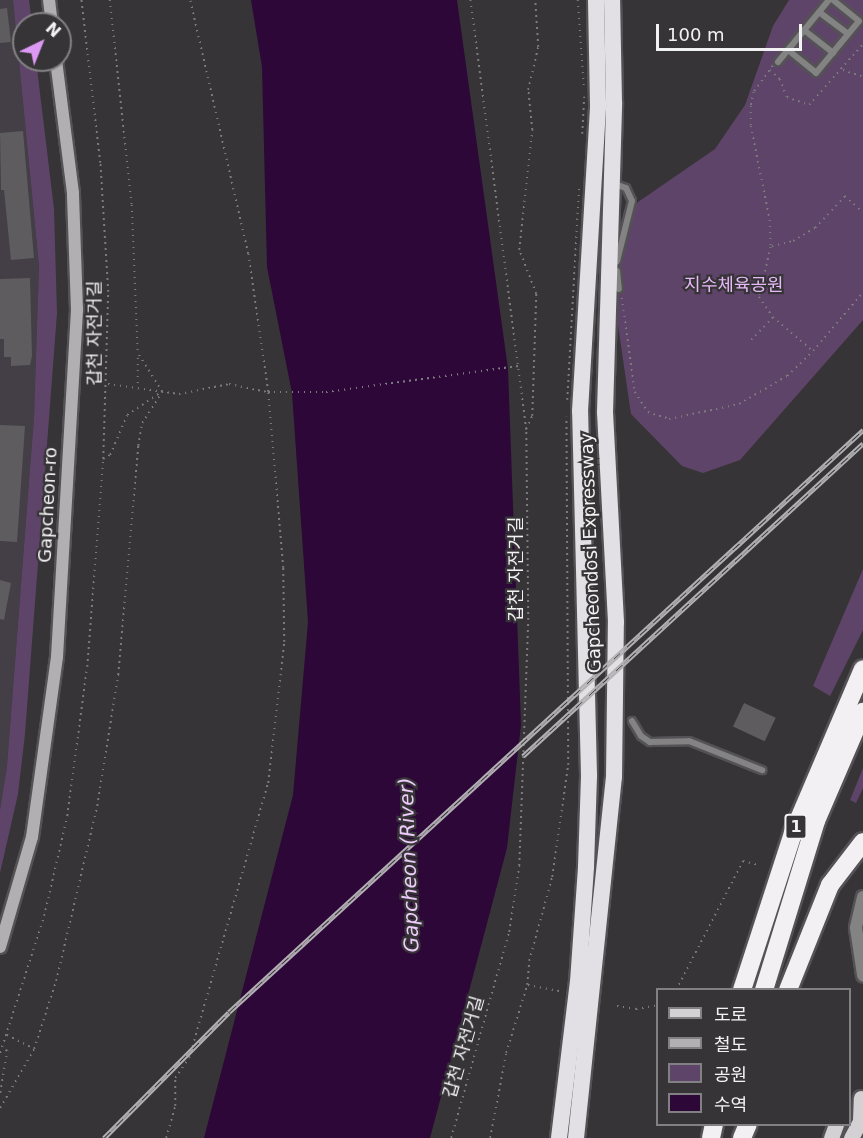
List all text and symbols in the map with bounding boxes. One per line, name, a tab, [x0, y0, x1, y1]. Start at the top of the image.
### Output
north arrow	[12, 12, 72, 72]
scale bar	[659, 12, 804, 50]
text: N	[42, 18, 65, 41]
text: 100 m	[667, 24, 725, 45]
park label: 지수체육공원	[684, 274, 784, 296]
street label: 갑천 자전거길	[84, 280, 106, 386]
street label: Gapcheondosi Expressway	[576, 432, 606, 674]
street label: Gapcheon-ro	[34, 447, 62, 563]
street label: 갑천 자전거길	[505, 516, 527, 622]
water label: Gapcheon (River)	[394, 777, 424, 953]
road number: 1	[784, 814, 808, 840]
legend	[656, 988, 851, 1126]
street label: 갑천 자전거길	[439, 994, 489, 1100]
text: 도로	[714, 1004, 747, 1025]
text: 철도	[714, 1034, 747, 1055]
text: 공원	[714, 1064, 747, 1085]
text: 수역	[714, 1094, 747, 1115]

